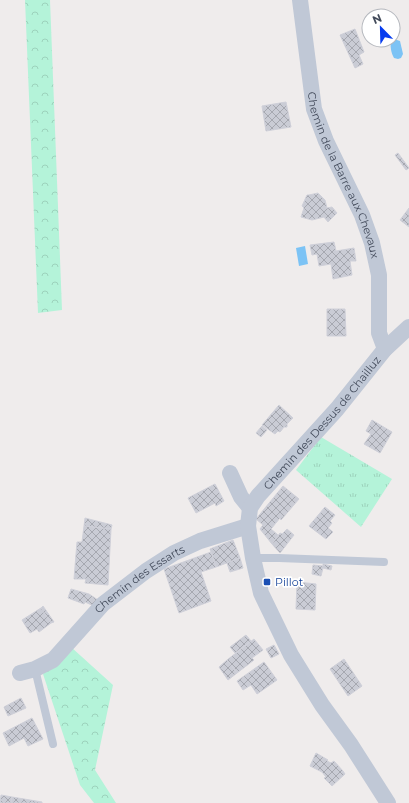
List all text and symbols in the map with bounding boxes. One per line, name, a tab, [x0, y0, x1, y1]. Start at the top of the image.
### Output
north arrow	[361, 8, 401, 48]
text: N	[370, 11, 384, 27]
street label: Chemin de la Barre aux Chevaux	[305, 91, 382, 260]
street label: Chemin des Dessus de Chailluz	[260, 353, 384, 492]
street label: Chemin des Essarts	[91, 542, 187, 616]
place label: Pillot	[275, 575, 304, 589]
marker: Pillot	[262, 577, 272, 587]

